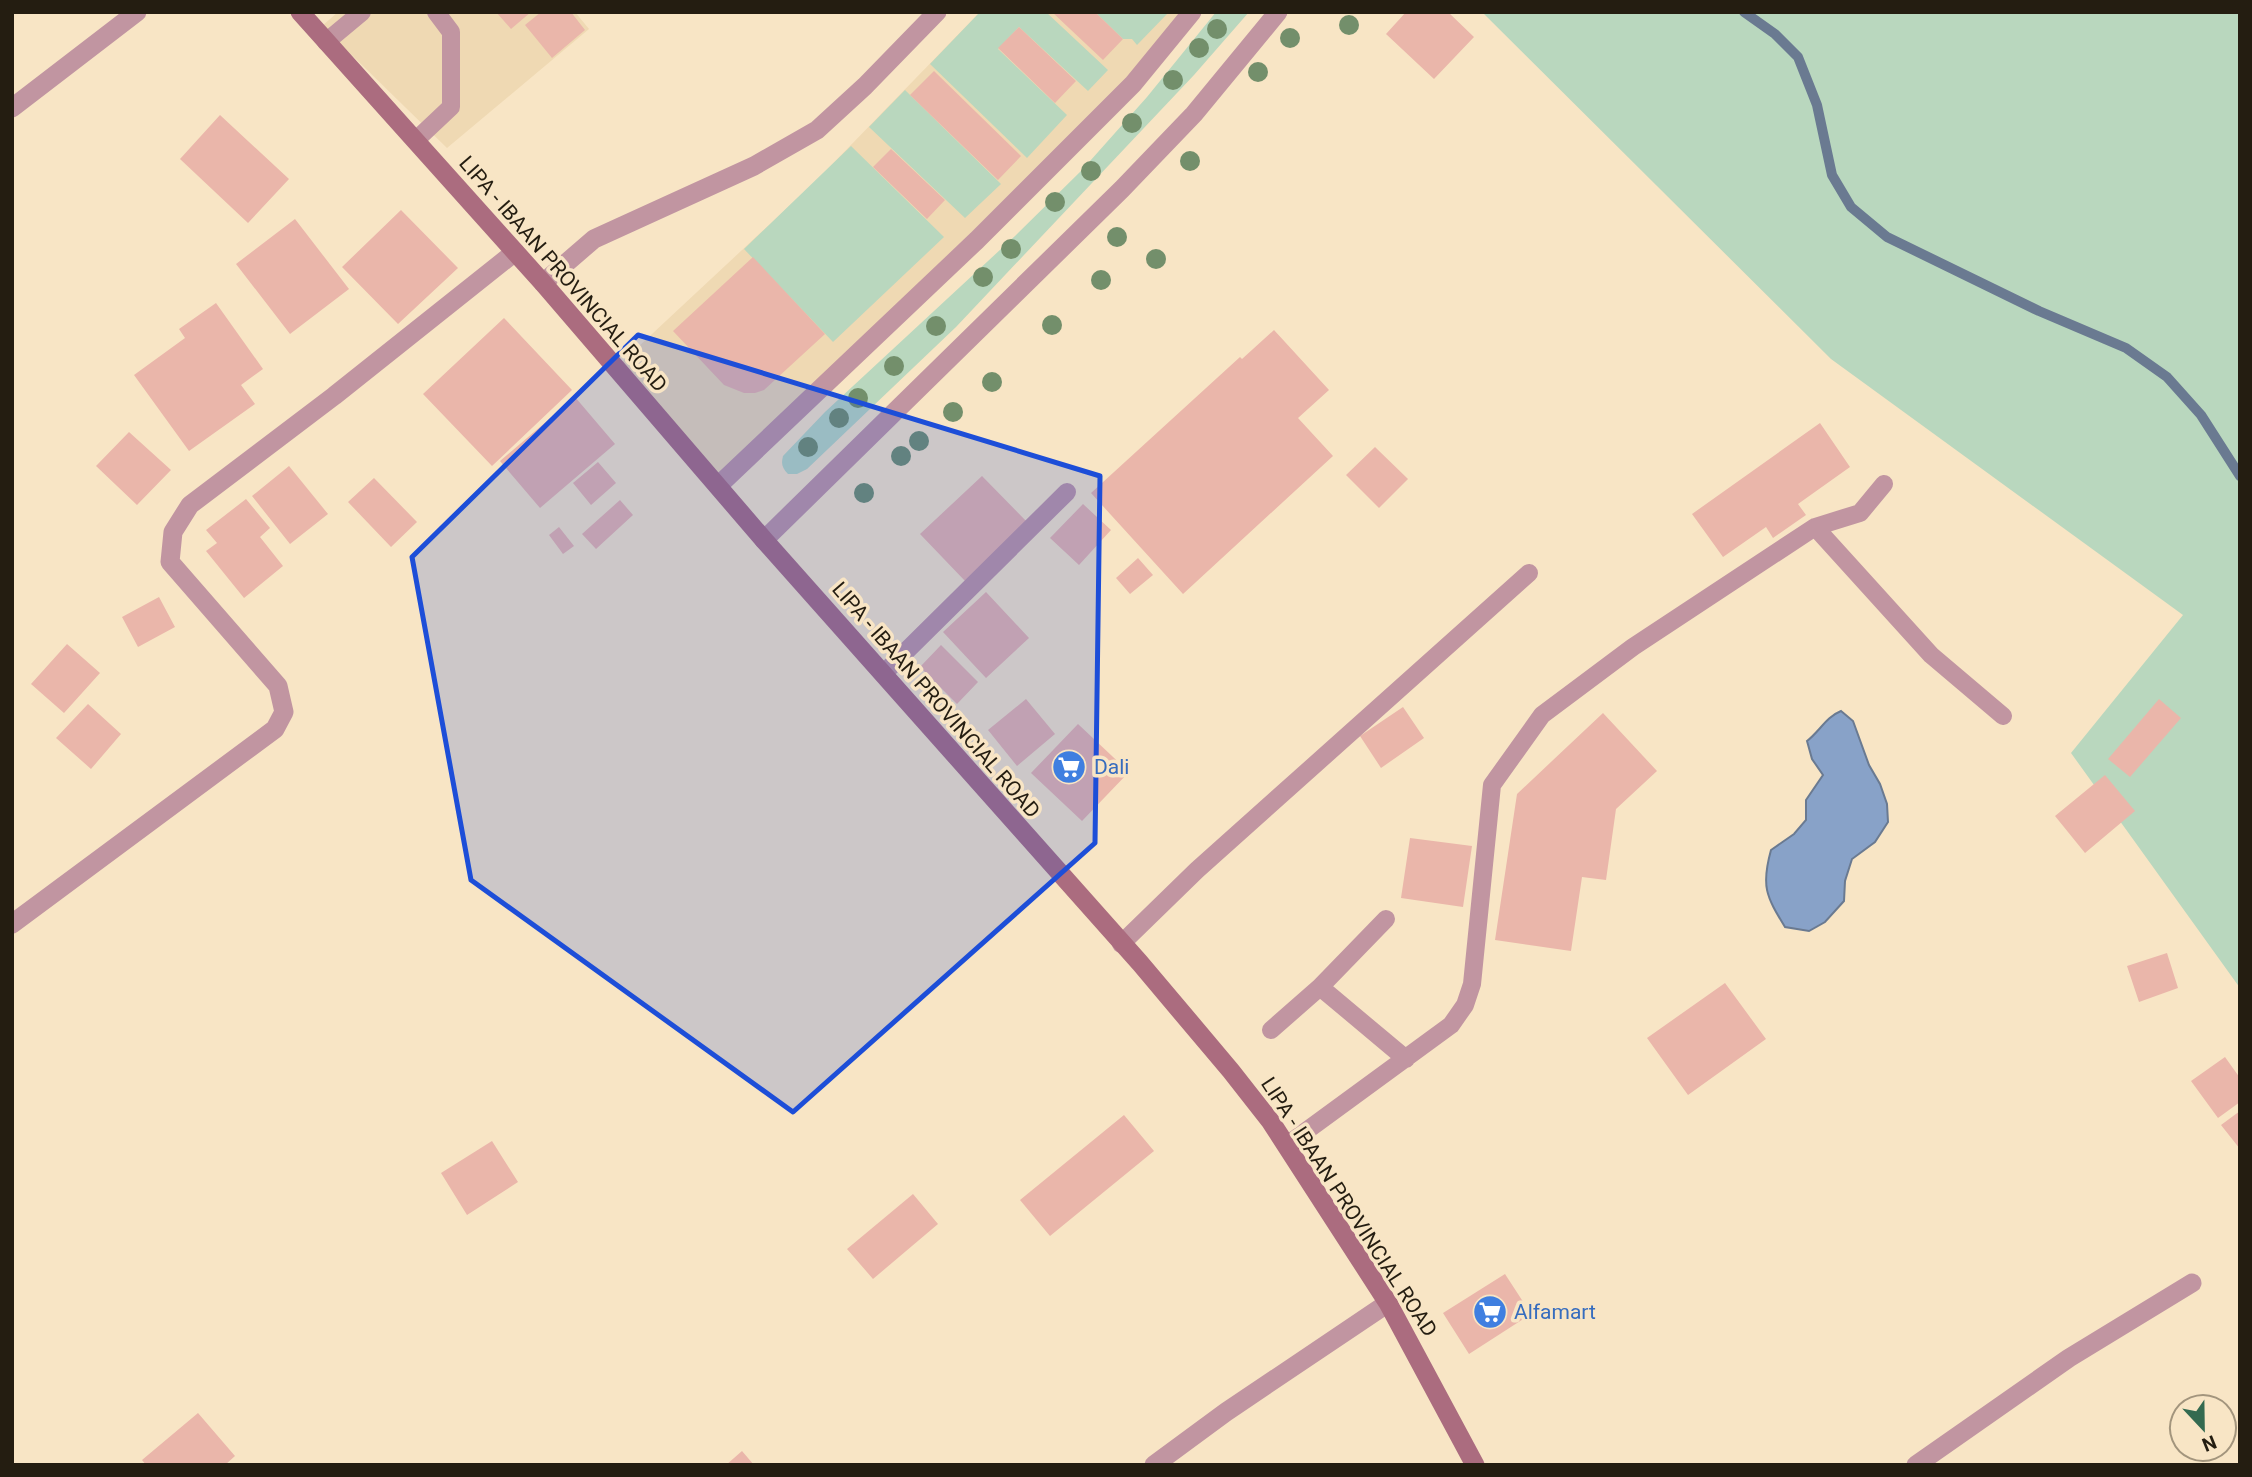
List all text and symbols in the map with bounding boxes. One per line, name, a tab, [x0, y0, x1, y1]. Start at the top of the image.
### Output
street label: LIPA - IBAAN PROVINCIAL ROAD	[454, 151, 672, 397]
street label: LIPA - IBAAN PROVINCIAL ROAD	[827, 577, 1045, 823]
supermarket icon: Dali	[1050, 748, 1088, 786]
place label: Dali	[1094, 755, 1129, 779]
street label: LIPA - IBAAN PROVINCIAL ROAD	[1256, 1073, 1442, 1341]
supermarket icon: Alfamart	[1471, 1293, 1509, 1331]
place label: Alfamart	[1514, 1300, 1596, 1324]
north arrow	[2168, 1393, 2238, 1463]
text: N	[2199, 1430, 2220, 1456]

